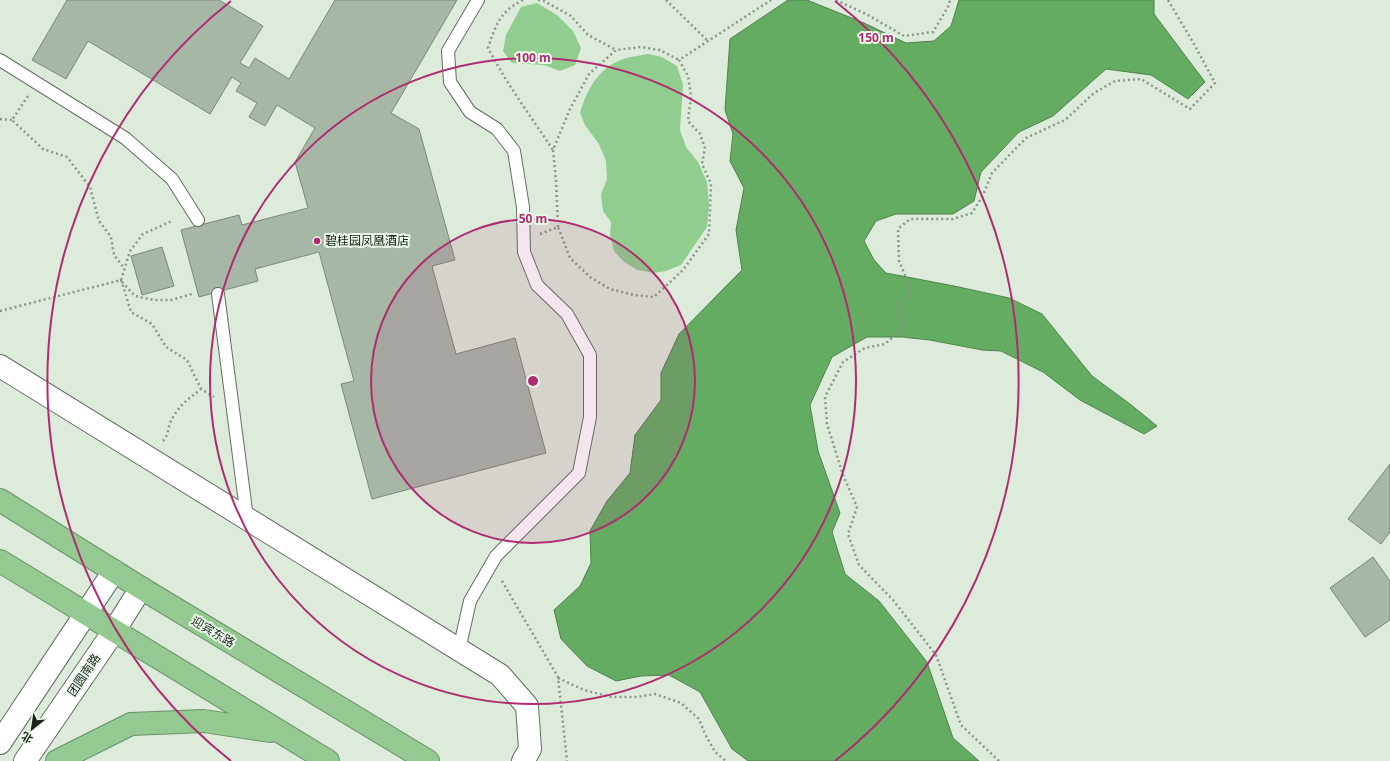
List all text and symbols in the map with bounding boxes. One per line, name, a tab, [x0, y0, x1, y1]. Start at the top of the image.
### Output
text: 150 m	[858, 29, 894, 46]
text: 100 m	[515, 49, 551, 66]
text: 50 m	[519, 210, 547, 227]
place label: 碧桂园凤凰酒店	[325, 232, 409, 249]
marker: 碧桂园凤凰酒店	[312, 236, 322, 246]
centre of rings	[526, 374, 540, 388]
street label: 迎宾东路	[188, 612, 238, 651]
street label: 团圆南路	[63, 650, 104, 699]
north arrow	[12, 709, 52, 749]
text: 北	[18, 729, 35, 747]

